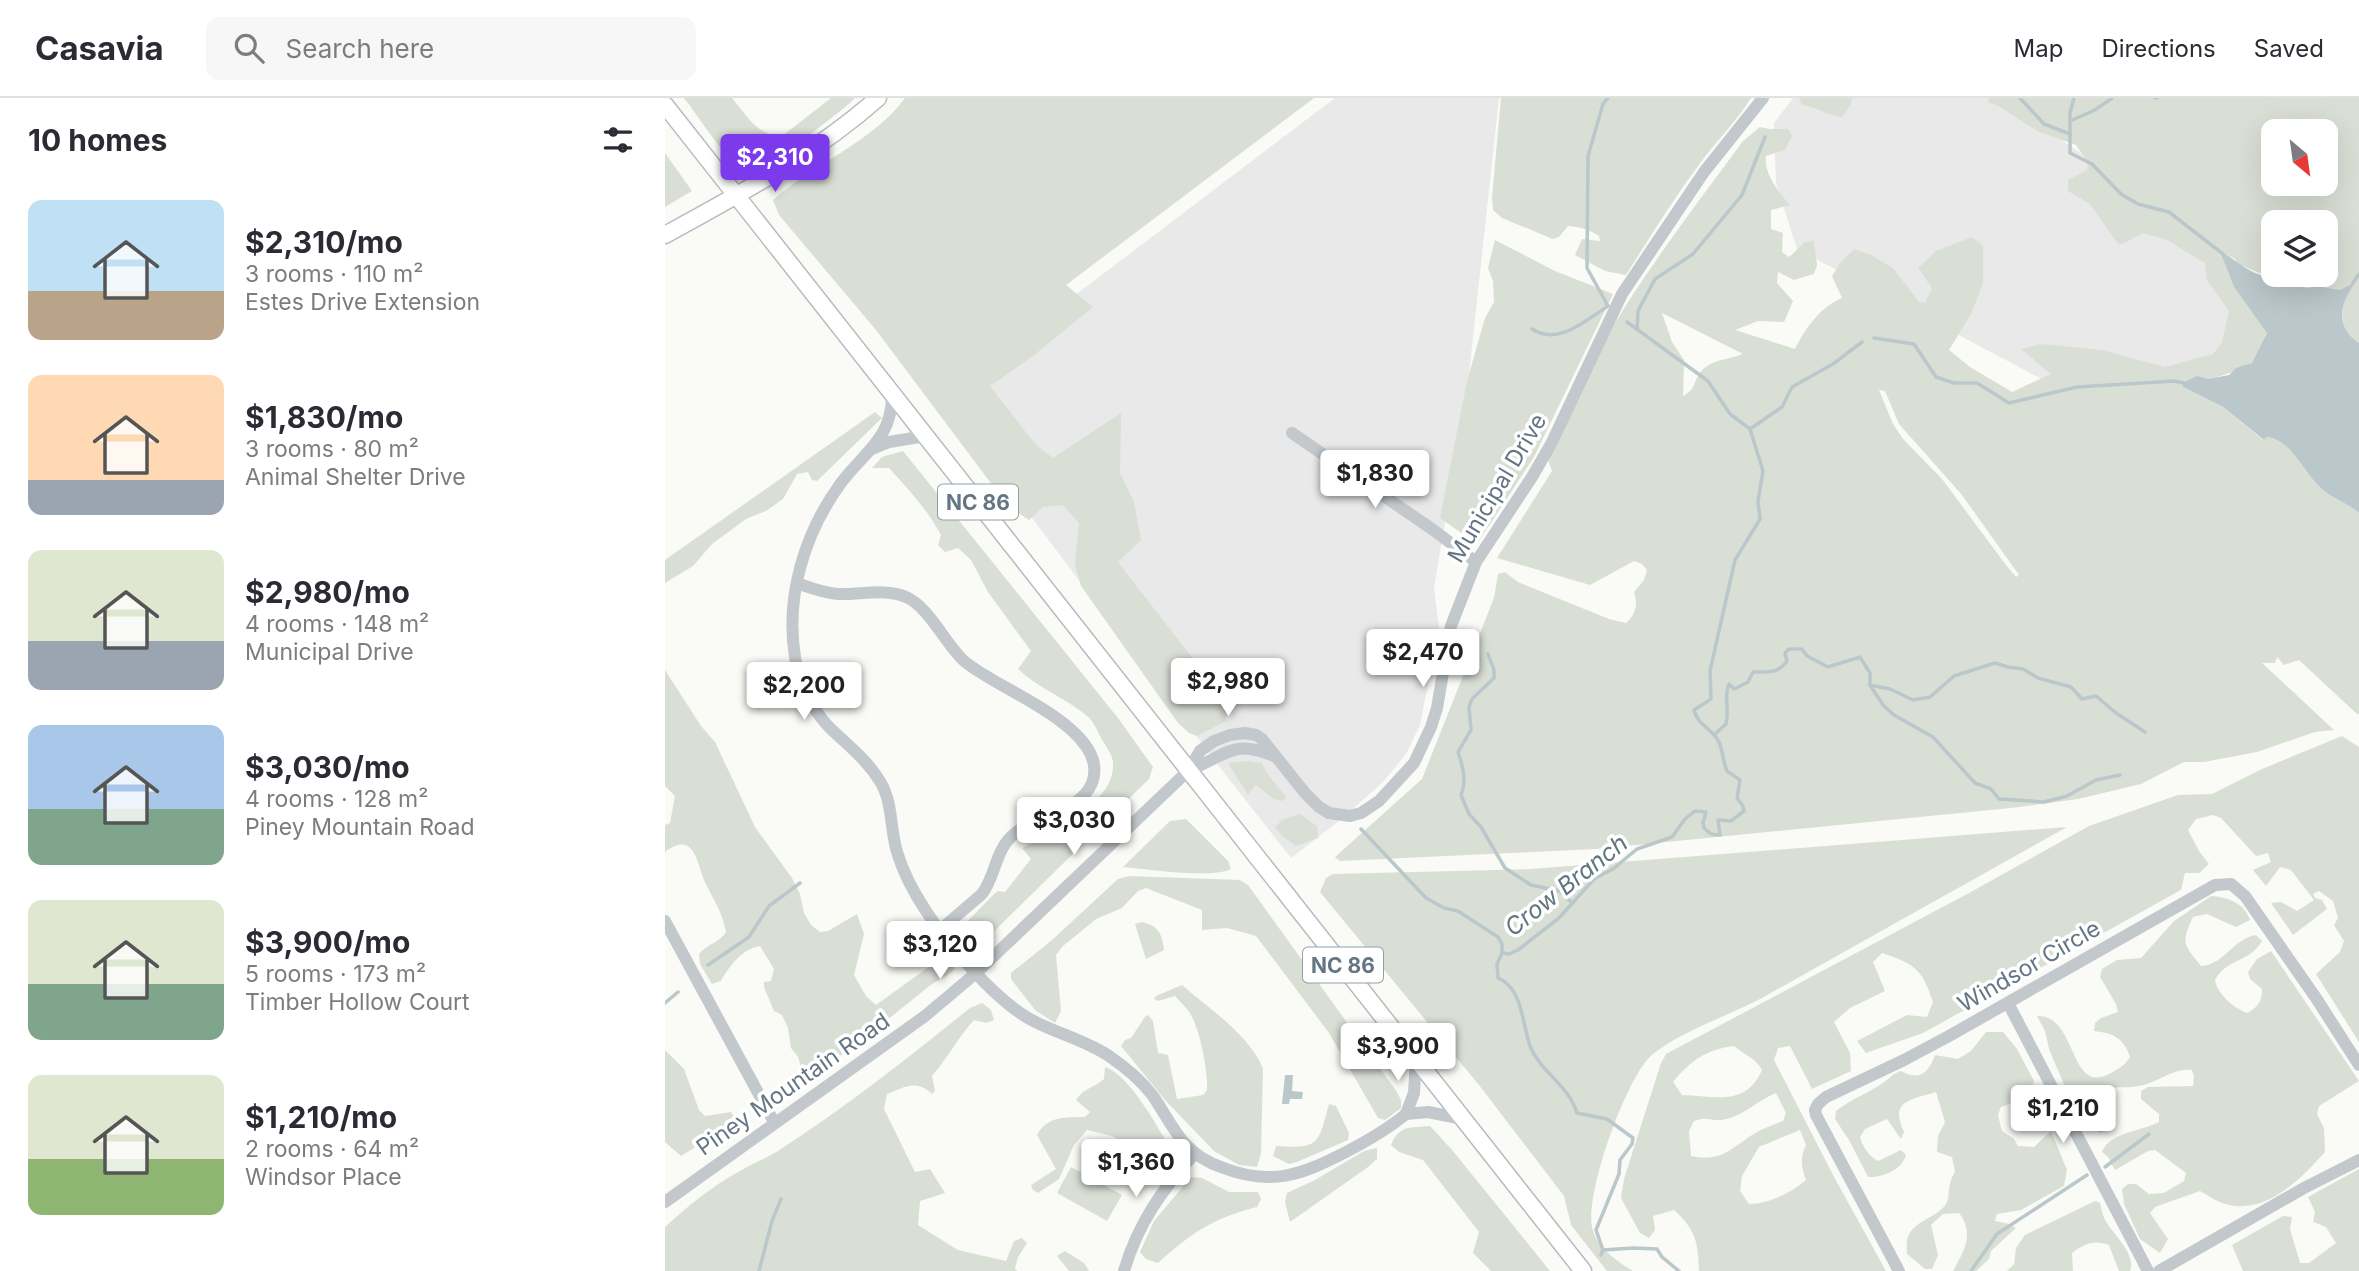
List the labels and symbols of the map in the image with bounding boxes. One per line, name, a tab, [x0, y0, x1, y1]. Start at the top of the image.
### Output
north arrow	[2261, 119, 2338, 196]
pin: $2,310	[718, 134, 832, 194]
street label: Municipal Drive	[1442, 409, 1552, 567]
pin: $1,830	[1318, 450, 1432, 510]
road number: NC 86	[938, 484, 1018, 520]
pin: $2,470	[1366, 630, 1480, 689]
pin: $2,980	[1171, 658, 1285, 718]
pin: $2,200	[747, 662, 861, 722]
pin: $3,030	[1017, 798, 1131, 857]
water label: Crow Branch	[1499, 828, 1633, 942]
street label: Windsor Circle	[1953, 914, 2105, 1018]
pin: $3,120	[883, 922, 997, 981]
road number: NC 86	[1303, 948, 1383, 982]
street label: Piney Mountain Road	[691, 1007, 895, 1161]
pin: $3,900	[1341, 1024, 1455, 1083]
pin: $1,210	[2006, 1086, 2120, 1145]
pin: $1,360	[1079, 1140, 1193, 1199]

